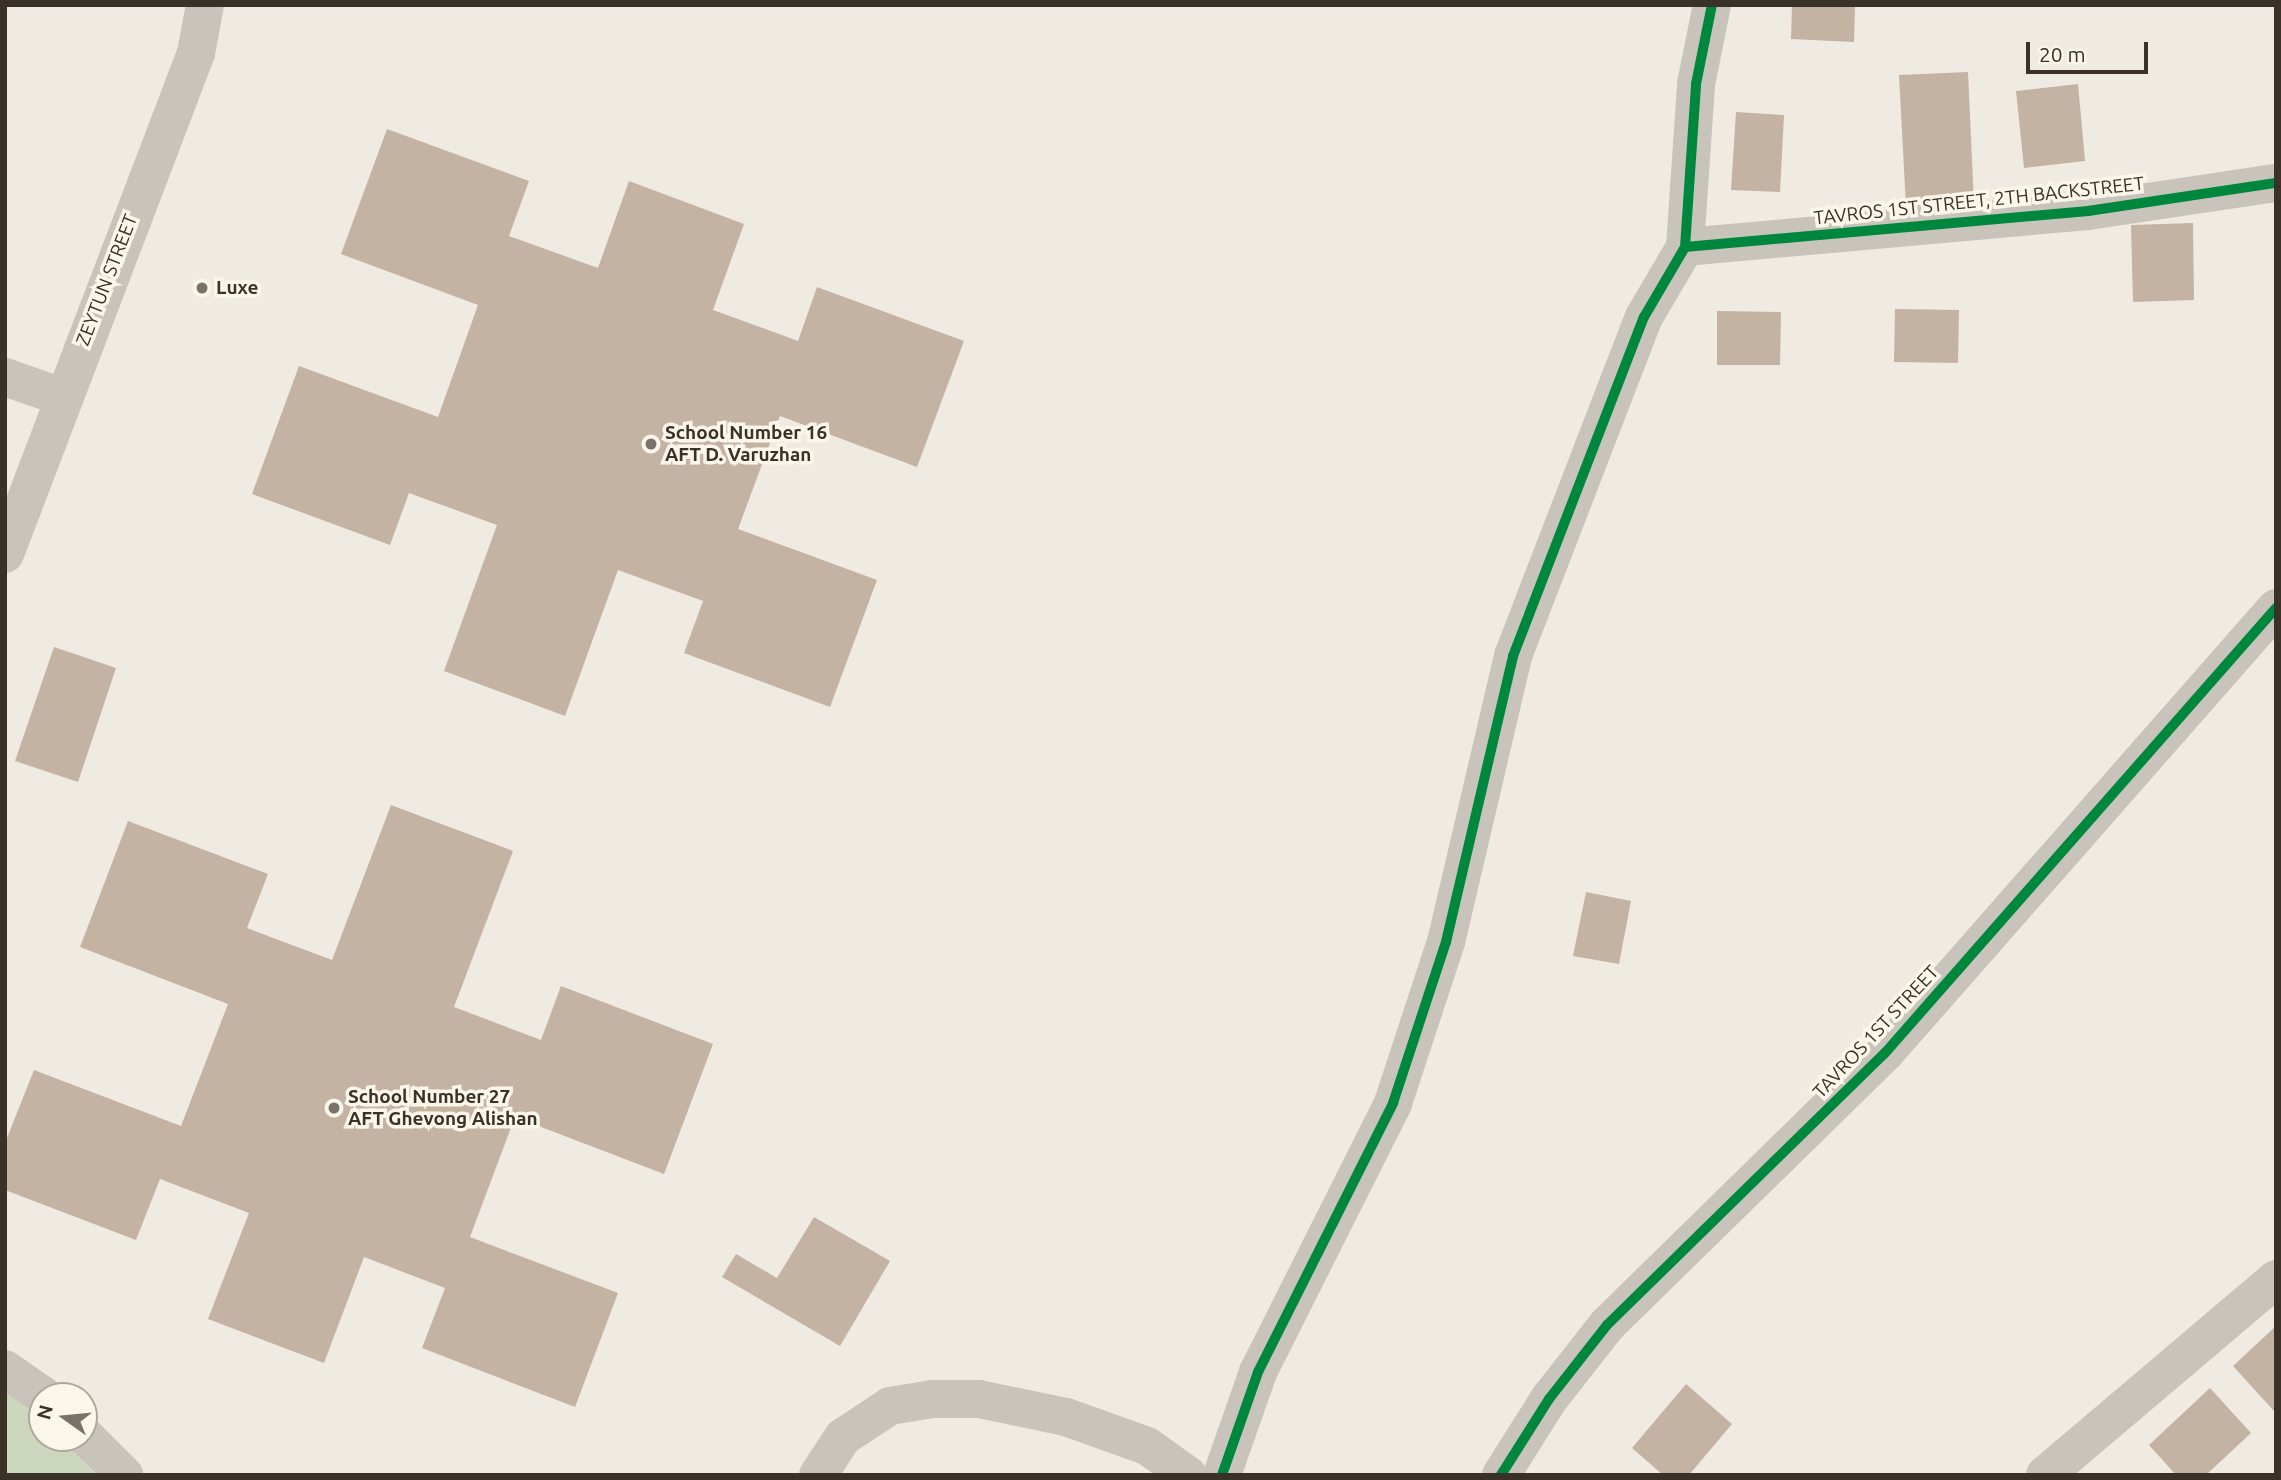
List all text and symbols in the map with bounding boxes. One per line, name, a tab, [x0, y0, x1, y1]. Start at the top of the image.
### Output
scale bar	[2029, 28, 2152, 72]
text: 20 m	[2039, 42, 2086, 66]
street label: TAVROS 1ST STREET, 2TH BACKSTREET	[1813, 172, 2145, 230]
street label: ZEYTUN STREET	[72, 211, 142, 349]
place label: Luxe	[216, 277, 258, 299]
marker: Luxe	[194, 280, 210, 296]
place label: School Number 16 AFT D. Varuzhan	[665, 422, 827, 466]
marker: School Number 16 AFT D. Varuzhan	[643, 436, 659, 452]
street label: TAVROS 1ST STREET	[1808, 961, 1944, 1103]
place label: School Number 27 AFT Ghevong Alishan	[348, 1086, 538, 1130]
marker: School Number 27 AFT Ghevong Alishan	[326, 1100, 342, 1116]
north arrow	[28, 1382, 98, 1452]
text: N	[32, 1402, 57, 1422]

